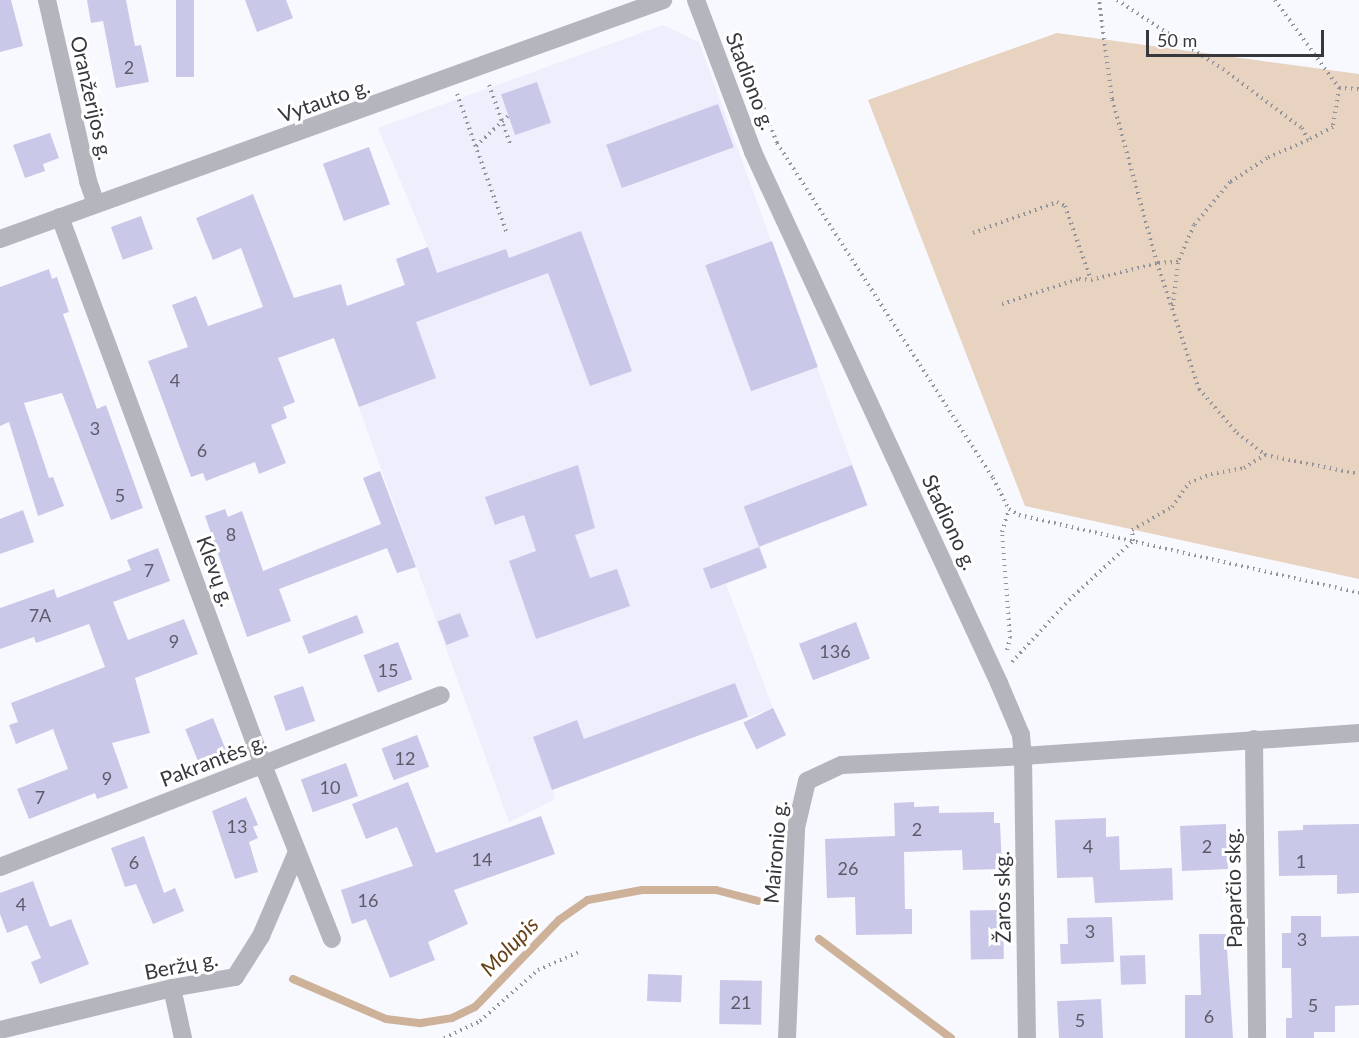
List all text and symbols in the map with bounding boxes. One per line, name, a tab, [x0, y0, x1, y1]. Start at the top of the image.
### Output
scale bar	[1149, 18, 1328, 56]
street label: Stadiono g.	[721, 29, 781, 133]
text: 50 m	[1157, 29, 1197, 51]
street label: Oranžerijos g.	[65, 33, 119, 163]
house number: 2	[124, 56, 134, 78]
street label: Vytauto g.	[275, 73, 373, 127]
house number: 4	[170, 369, 180, 391]
house number: 3	[90, 417, 100, 439]
house number: 6	[197, 439, 207, 461]
street label: Stadiono g.	[917, 470, 983, 574]
house number: 5	[115, 484, 125, 506]
house number: 8	[226, 523, 236, 545]
street label: Klevų g.	[192, 532, 240, 610]
house number: 7	[144, 559, 154, 581]
house number: 7A	[29, 604, 51, 626]
house number: 9	[169, 630, 179, 652]
house number: 136	[819, 640, 851, 662]
house number: 15	[378, 659, 398, 681]
street label: Pakrantės g.	[156, 728, 270, 792]
house number: 12	[395, 747, 415, 769]
house number: 9	[102, 767, 112, 789]
house number: 10	[320, 776, 340, 798]
house number: 7	[35, 786, 45, 808]
street label: Maironio g.	[758, 799, 792, 905]
house number: 13	[227, 815, 247, 837]
house number: 2	[912, 818, 922, 840]
street label: Paparčio skg.	[1219, 828, 1247, 948]
house number: 4	[1083, 835, 1093, 857]
house number: 2	[1202, 835, 1212, 857]
house number: 14	[472, 848, 492, 870]
house number: 1	[1296, 850, 1306, 872]
house number: 6	[129, 851, 139, 873]
street label: Žaros skg.	[989, 851, 1015, 943]
house number: 26	[838, 857, 858, 879]
house number: 16	[358, 889, 378, 911]
house number: 4	[16, 893, 26, 915]
water label: Molupis	[474, 911, 544, 981]
house number: 3	[1085, 920, 1095, 942]
house number: 3	[1297, 928, 1307, 950]
street label: Beržų g.	[142, 946, 220, 984]
house number: 21	[731, 991, 751, 1013]
house number: 5	[1308, 994, 1318, 1016]
house number: 6	[1204, 1005, 1214, 1027]
house number: 5	[1075, 1009, 1085, 1031]

